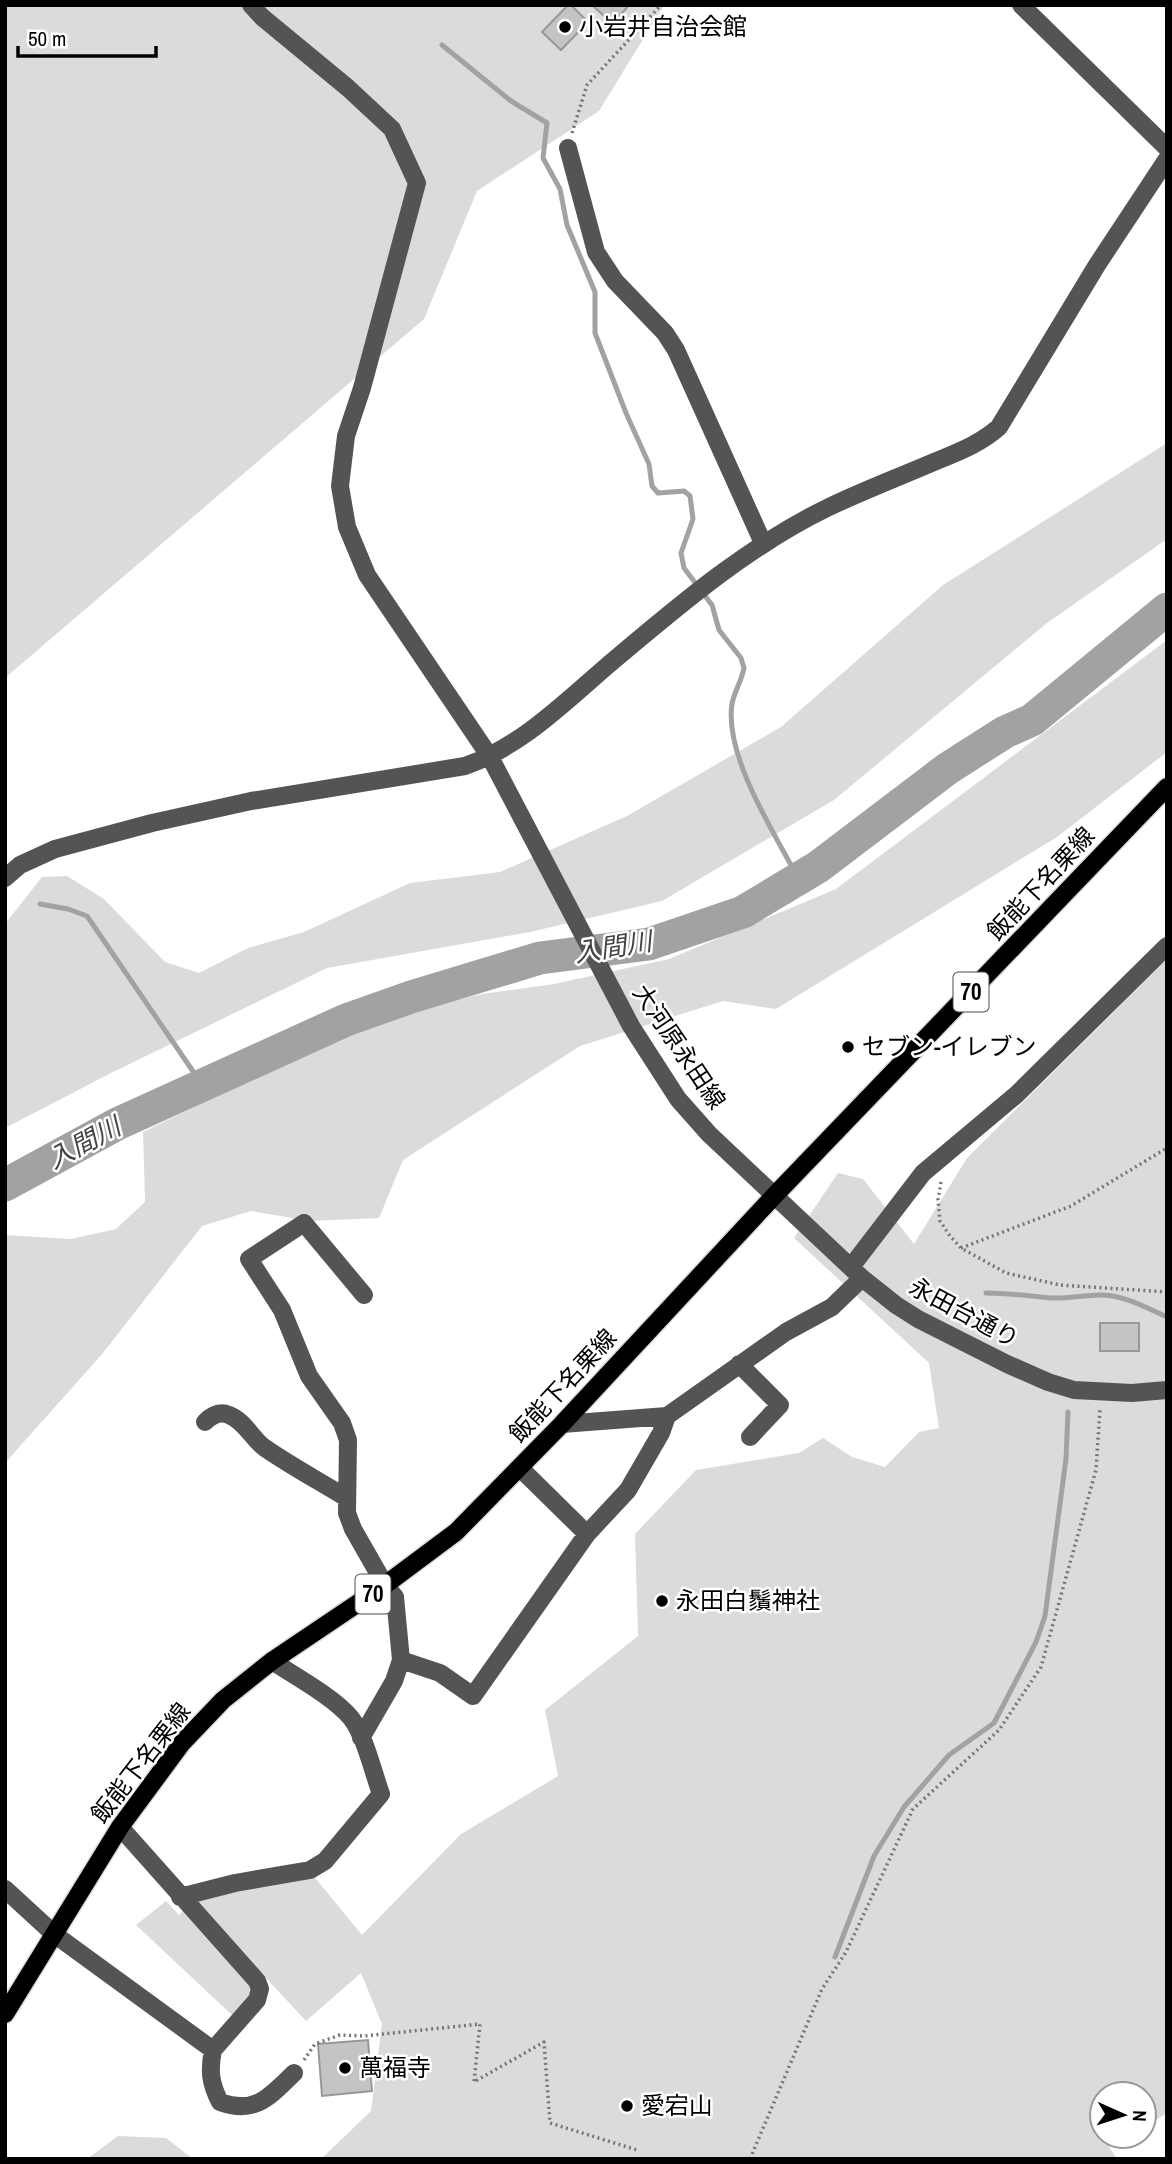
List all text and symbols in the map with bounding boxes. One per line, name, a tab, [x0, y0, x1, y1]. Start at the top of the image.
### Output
place label: 小岩井自治会館	[579, 10, 747, 42]
scale bar	[18, 14, 156, 58]
marker: 小岩井自治会館	[557, 19, 573, 35]
text: 50 m	[28, 24, 66, 53]
street label: 飯能下名栗線	[979, 820, 1101, 947]
water label: 入間川	[572, 923, 657, 970]
road number: 70	[954, 973, 988, 1012]
street label: 大河原永田線	[626, 978, 733, 1115]
place label: セブン-イレブン	[862, 1030, 1037, 1062]
marker: セブン-イレブン	[840, 1039, 856, 1055]
water label: 入間川	[41, 1107, 129, 1176]
street label: 永田台通り	[904, 1270, 1025, 1354]
street label: 飯能下名栗線	[501, 1322, 623, 1449]
road number: 70	[356, 1574, 390, 1614]
place label: 永田白鬚神社	[676, 1584, 820, 1616]
marker: 永田白鬚神社	[654, 1593, 670, 1609]
street label: 飯能下名栗線	[83, 1696, 197, 1829]
place label: 萬福寺	[359, 2051, 431, 2083]
marker: 萬福寺	[337, 2060, 353, 2076]
north arrow	[1088, 2080, 1158, 2150]
place label: 愛宕山	[641, 2089, 713, 2121]
marker: 愛宕山	[619, 2098, 635, 2114]
text: N	[1127, 2110, 1153, 2122]

